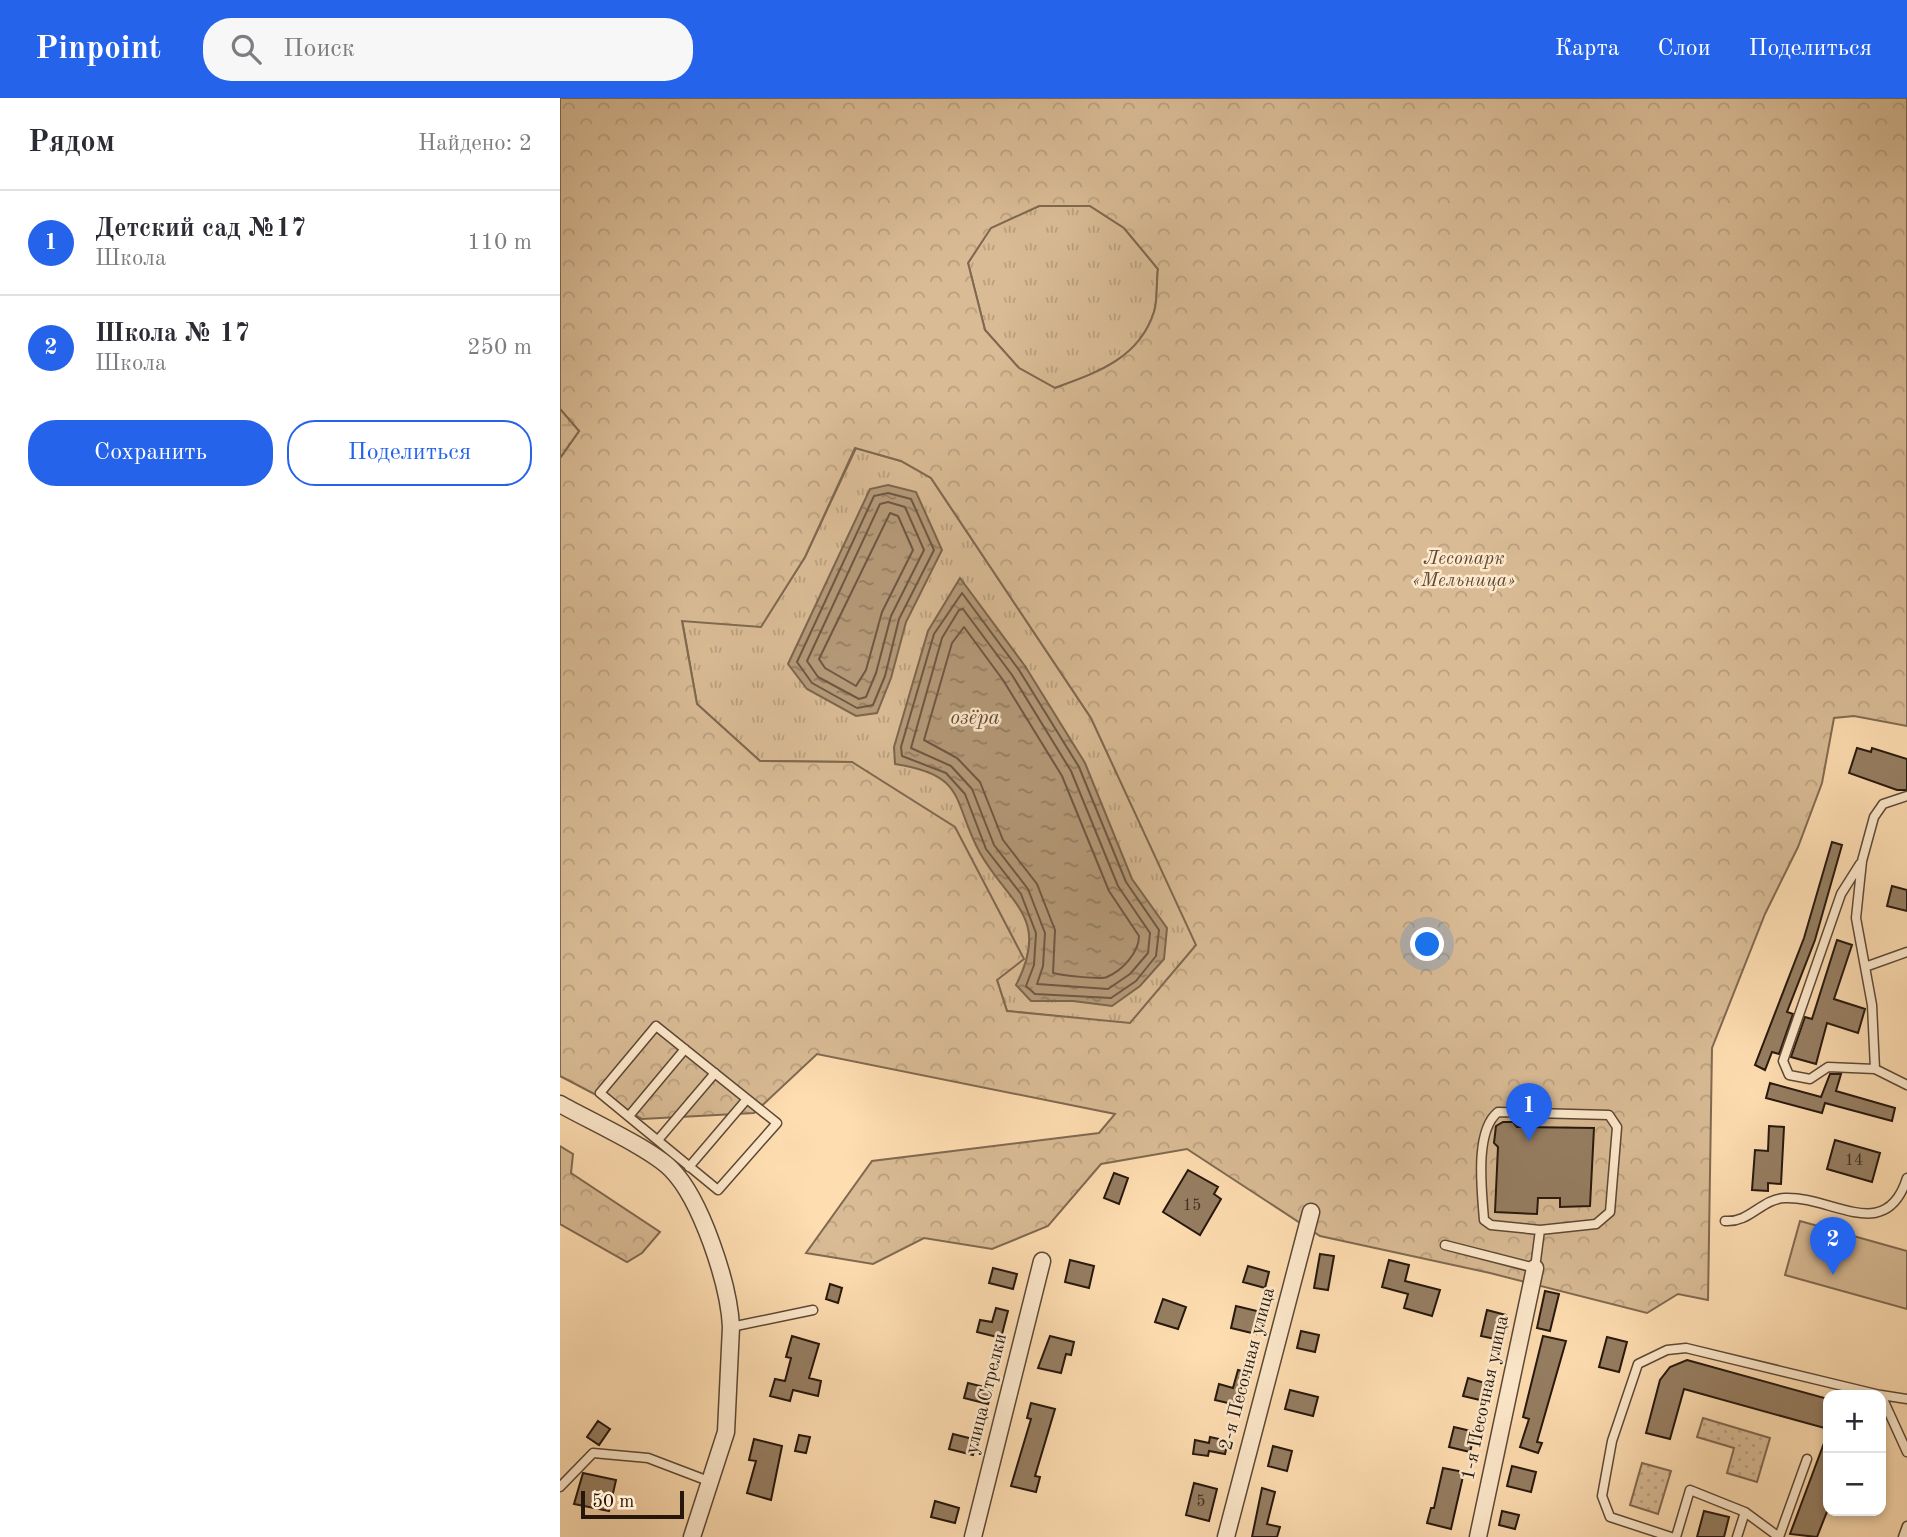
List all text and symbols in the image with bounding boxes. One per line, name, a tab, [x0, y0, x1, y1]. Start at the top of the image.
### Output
search box	[203, 18, 693, 81]
icon: search	[227, 30, 265, 68]
text: Pinpoint	[35, 33, 161, 66]
text: Поиск	[283, 36, 355, 62]
text: Карта	[1555, 37, 1620, 61]
text: Слои	[1658, 37, 1711, 61]
text: Поделиться	[1749, 37, 1872, 61]
text: Рядом	[28, 128, 115, 158]
text: Найдено: 2	[418, 132, 532, 155]
text: Детский сад №17	[95, 216, 306, 242]
text: 1	[44, 231, 58, 254]
text: 110 m	[467, 231, 532, 254]
text: Школа	[95, 247, 166, 270]
text: Школа № 17	[95, 321, 250, 347]
text: 2	[44, 336, 58, 359]
text: 250 m	[467, 336, 532, 359]
text: Школа	[95, 352, 166, 375]
button: Сохранить	[28, 420, 273, 486]
button: Поделиться	[287, 420, 532, 486]
park label: Лесопарк «Мельница»	[1413, 550, 1515, 591]
water label: озёра	[950, 708, 1000, 729]
your location	[1410, 927, 1444, 961]
pin: 1	[1506, 1083, 1552, 1141]
house number: 14	[1845, 1153, 1863, 1169]
house number: 15	[1183, 1198, 1201, 1214]
pin: 2	[1810, 1217, 1856, 1275]
street label: 2-я Песочная улица	[1217, 1285, 1279, 1452]
street label: 1-я Песочная улица	[1459, 1313, 1513, 1482]
street label: улица Стрелки	[963, 1332, 1011, 1456]
map controls	[1823, 1390, 1886, 1516]
button: +	[1823, 1390, 1886, 1453]
button: −	[1823, 1453, 1886, 1516]
scale bar	[581, 1488, 684, 1520]
text: 50 m	[592, 1493, 634, 1512]
house number: 5	[1196, 1494, 1206, 1510]

